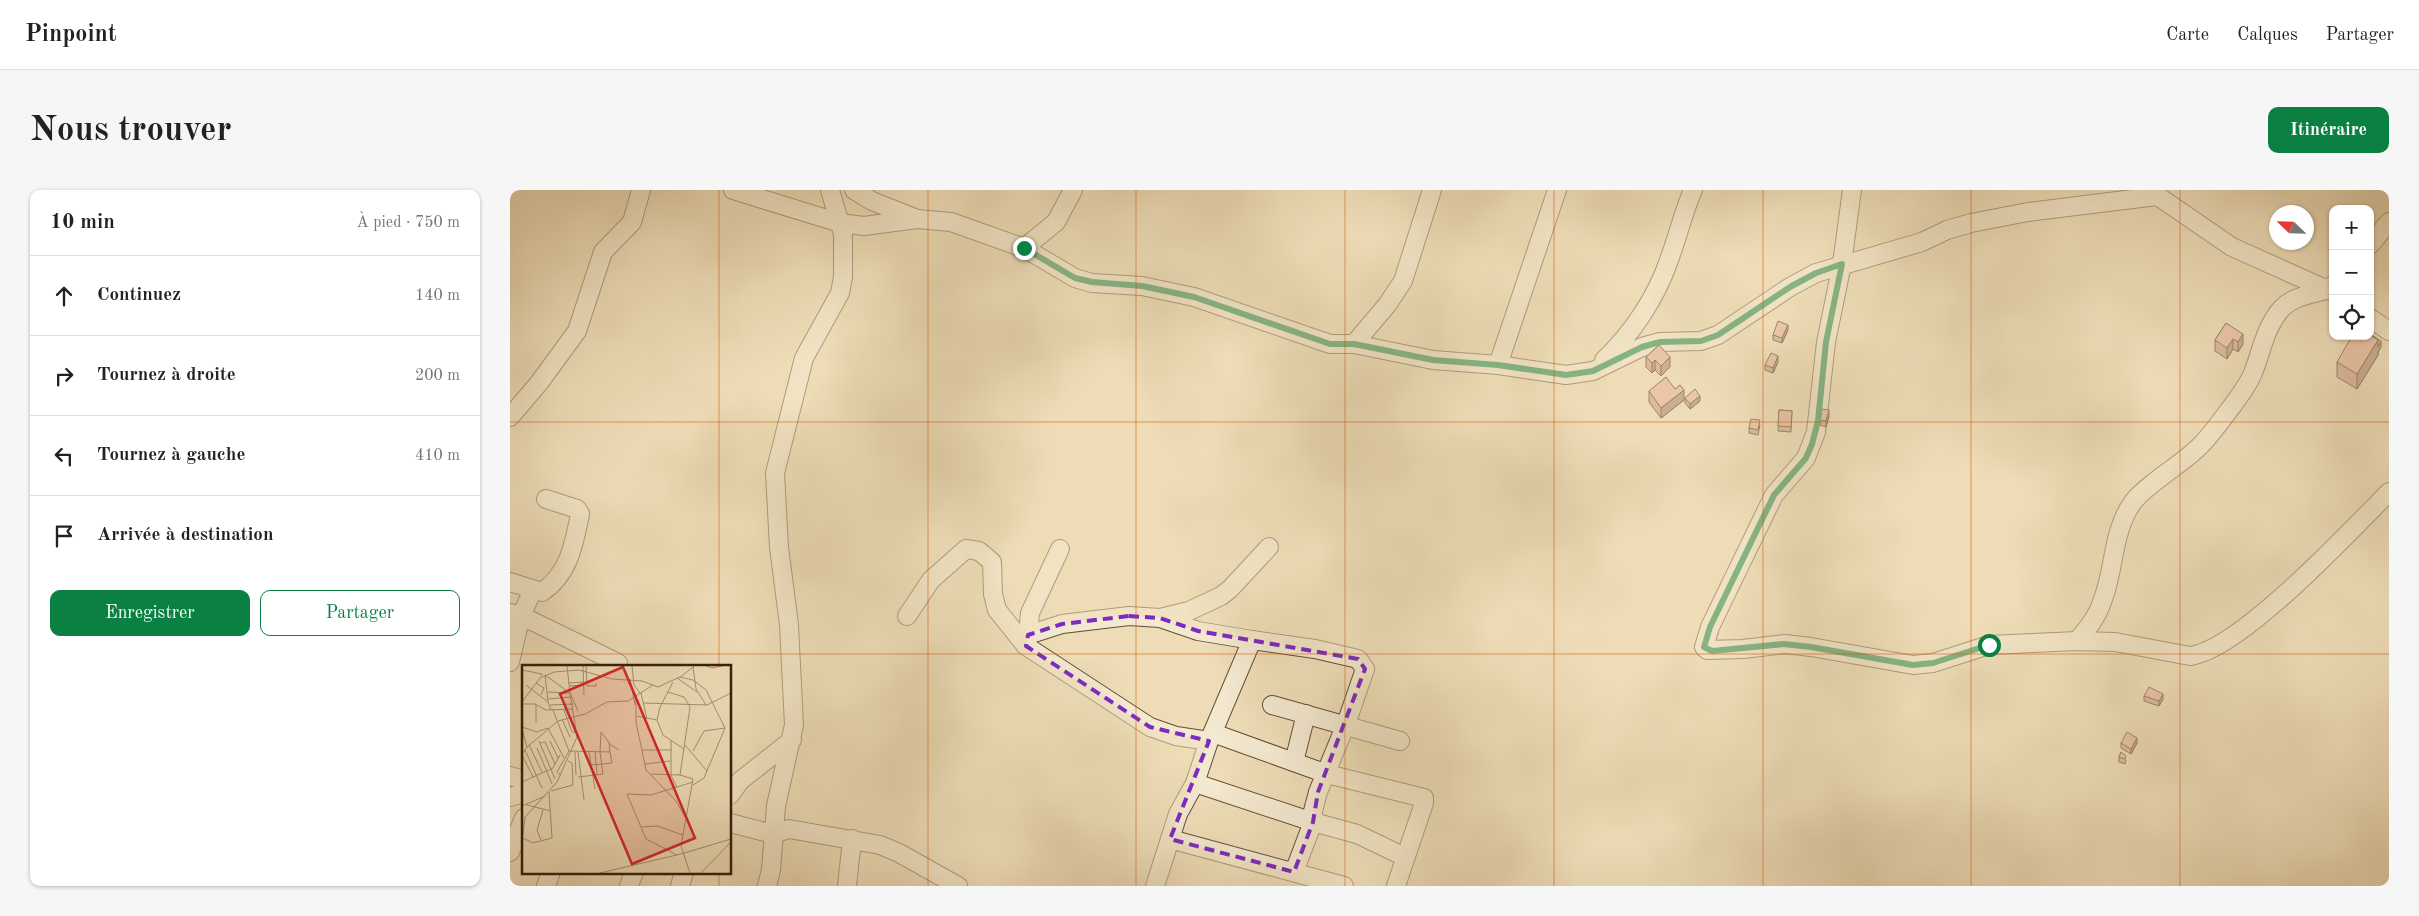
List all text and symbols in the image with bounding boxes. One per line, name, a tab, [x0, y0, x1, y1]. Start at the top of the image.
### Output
text: Pinpoint	[25, 23, 117, 47]
text: Carte	[2166, 26, 2209, 44]
text: Calques	[2237, 26, 2298, 44]
text: Partager	[2326, 26, 2394, 44]
button: Itinéraire	[2268, 107, 2389, 153]
text: Nous trouver	[30, 113, 232, 148]
north arrow	[2269, 205, 2314, 250]
map controls	[2329, 205, 2374, 340]
button: +	[2329, 205, 2374, 250]
text: 10 min	[50, 212, 115, 233]
text: À pied · 750 m	[357, 215, 460, 231]
route end	[1013, 237, 1036, 260]
button: −	[2329, 250, 2374, 295]
icon: ahead	[50, 282, 78, 310]
text: Continuez	[97, 286, 181, 305]
text: 140 m	[415, 288, 460, 304]
button: locate	[2329, 295, 2374, 340]
icon: right	[50, 362, 78, 390]
text: Tournez à droite	[97, 366, 236, 385]
text: 200 m	[415, 368, 460, 384]
icon: left	[50, 442, 78, 470]
text: Tournez à gauche	[97, 446, 245, 465]
text: 410 m	[415, 448, 460, 464]
icon: arrive	[50, 522, 78, 550]
text: Arrivée à destination	[97, 526, 273, 545]
button: Enregistrer	[50, 590, 250, 636]
button: Partager	[260, 590, 460, 636]
route start	[1978, 634, 2001, 657]
inset map	[522, 665, 731, 874]

